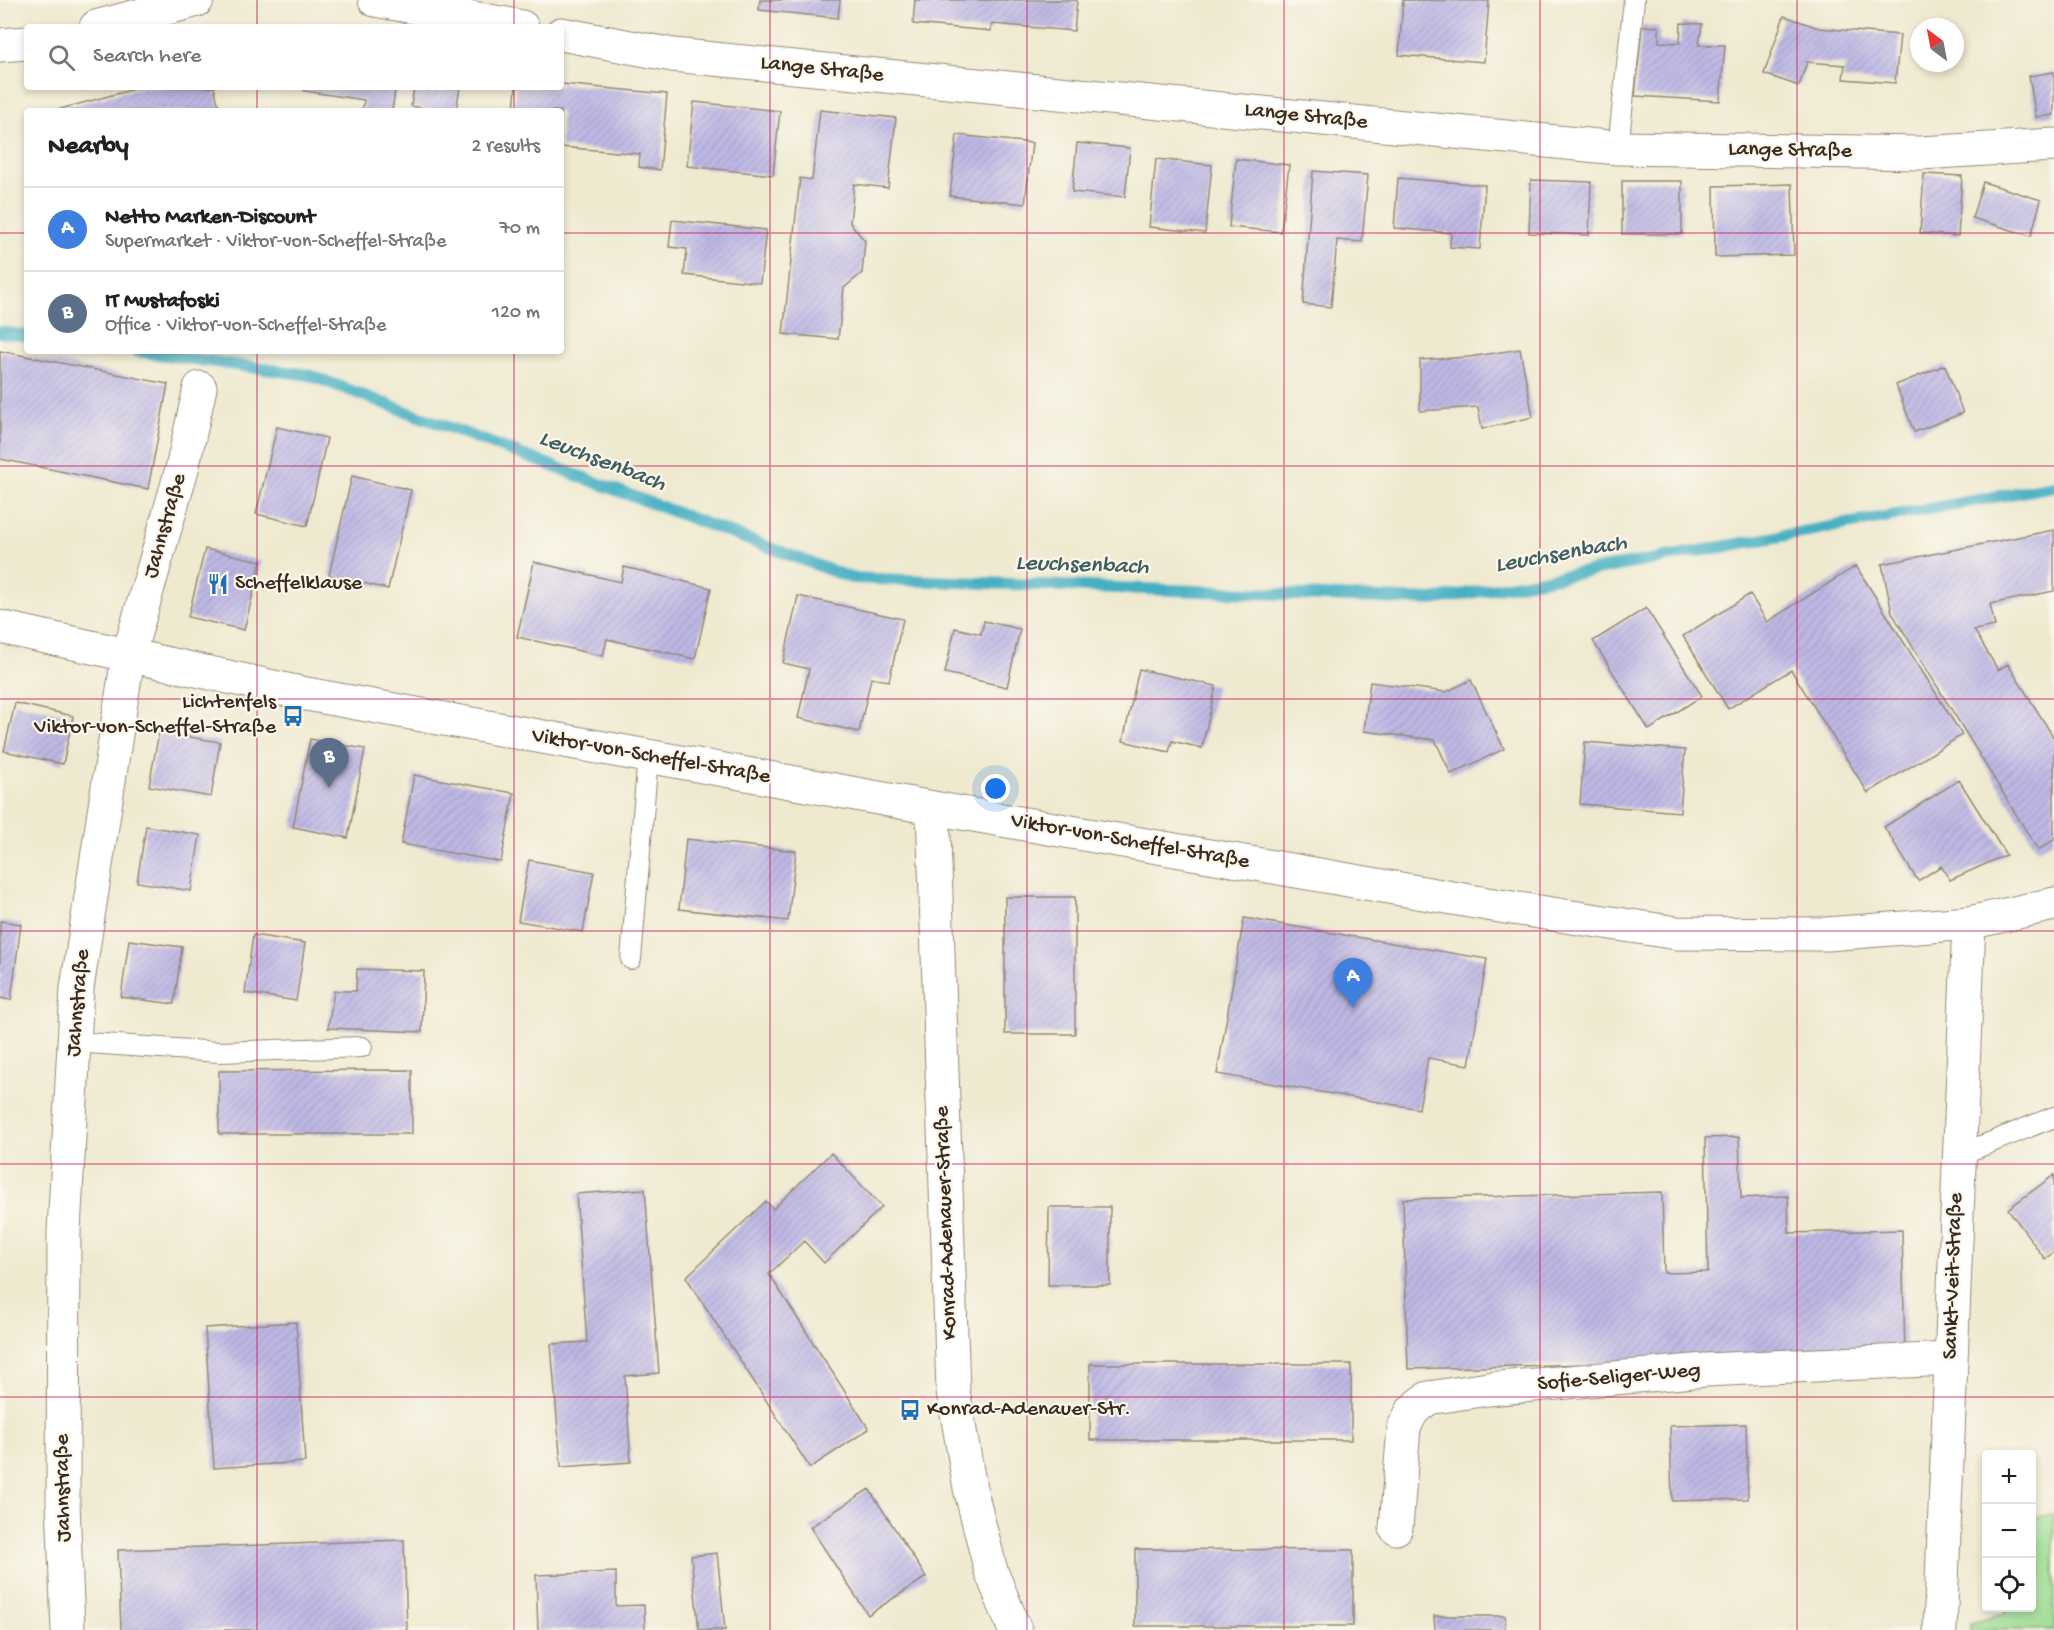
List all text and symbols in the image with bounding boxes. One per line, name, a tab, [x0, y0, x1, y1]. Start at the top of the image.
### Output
north arrow	[1910, 18, 1964, 72]
search box	[24, 24, 564, 90]
icon: search	[45, 41, 78, 74]
text: Search here	[93, 44, 201, 70]
street label: Lange Straße	[759, 51, 886, 89]
street label: Lange Straße	[1243, 98, 1370, 136]
text: Nearby	[48, 132, 129, 163]
text: 2 results	[471, 136, 540, 159]
street label: Lange Straße	[1728, 137, 1853, 165]
text: Netto Marken-Discount	[105, 205, 315, 231]
text: A	[62, 218, 73, 241]
text: 70 m	[499, 218, 540, 241]
text: Supermarket · Viktor-von-Scheffel-Straße	[105, 231, 446, 254]
text: IT Mustafoski	[105, 289, 220, 315]
text: B	[62, 302, 73, 325]
text: 120 m	[492, 302, 540, 325]
text: Office · Viktor-von-Scheffel-Straße	[105, 315, 386, 338]
water label: Leuchsenbach	[535, 425, 670, 500]
street label: Jahnstraße	[139, 470, 194, 581]
water label: Leuchsenbach	[1493, 529, 1630, 581]
water label: Leuchsenbach	[1015, 549, 1150, 583]
place label: Scheffelklause	[235, 571, 363, 597]
restaurant icon: Scheffelklause	[206, 572, 230, 596]
place label: Lichtenfels Viktor-von-Scheffel-Straße	[33, 690, 277, 741]
bus stop icon: Lichtenfels Viktor-von-Scheffel-Straße	[281, 704, 305, 728]
street label: Viktor-von-Scheffel-Straße	[529, 723, 773, 791]
pin: B	[310, 738, 348, 788]
your location	[981, 774, 1010, 803]
street label: Viktor-von-Scheffel-Straße	[1008, 808, 1252, 876]
street label: Jahnstraße	[61, 947, 97, 1058]
pin: A	[1334, 958, 1372, 1008]
street label: Konrad-Adenauer-Straße	[930, 1105, 964, 1340]
street label: Sankt-Veit-Straße	[1938, 1192, 1970, 1360]
street label: Sofie-Seliger-Weg	[1536, 1358, 1702, 1398]
place label: Konrad-Adenauer-Str.	[927, 1397, 1131, 1423]
bus stop icon: Konrad-Adenauer-Str.	[898, 1398, 922, 1422]
street label: Jahnstraße	[50, 1433, 78, 1542]
map controls	[1982, 1450, 2036, 1612]
button: +	[1982, 1450, 2036, 1504]
button: −	[1982, 1504, 2036, 1558]
button: locate	[1982, 1558, 2036, 1612]

